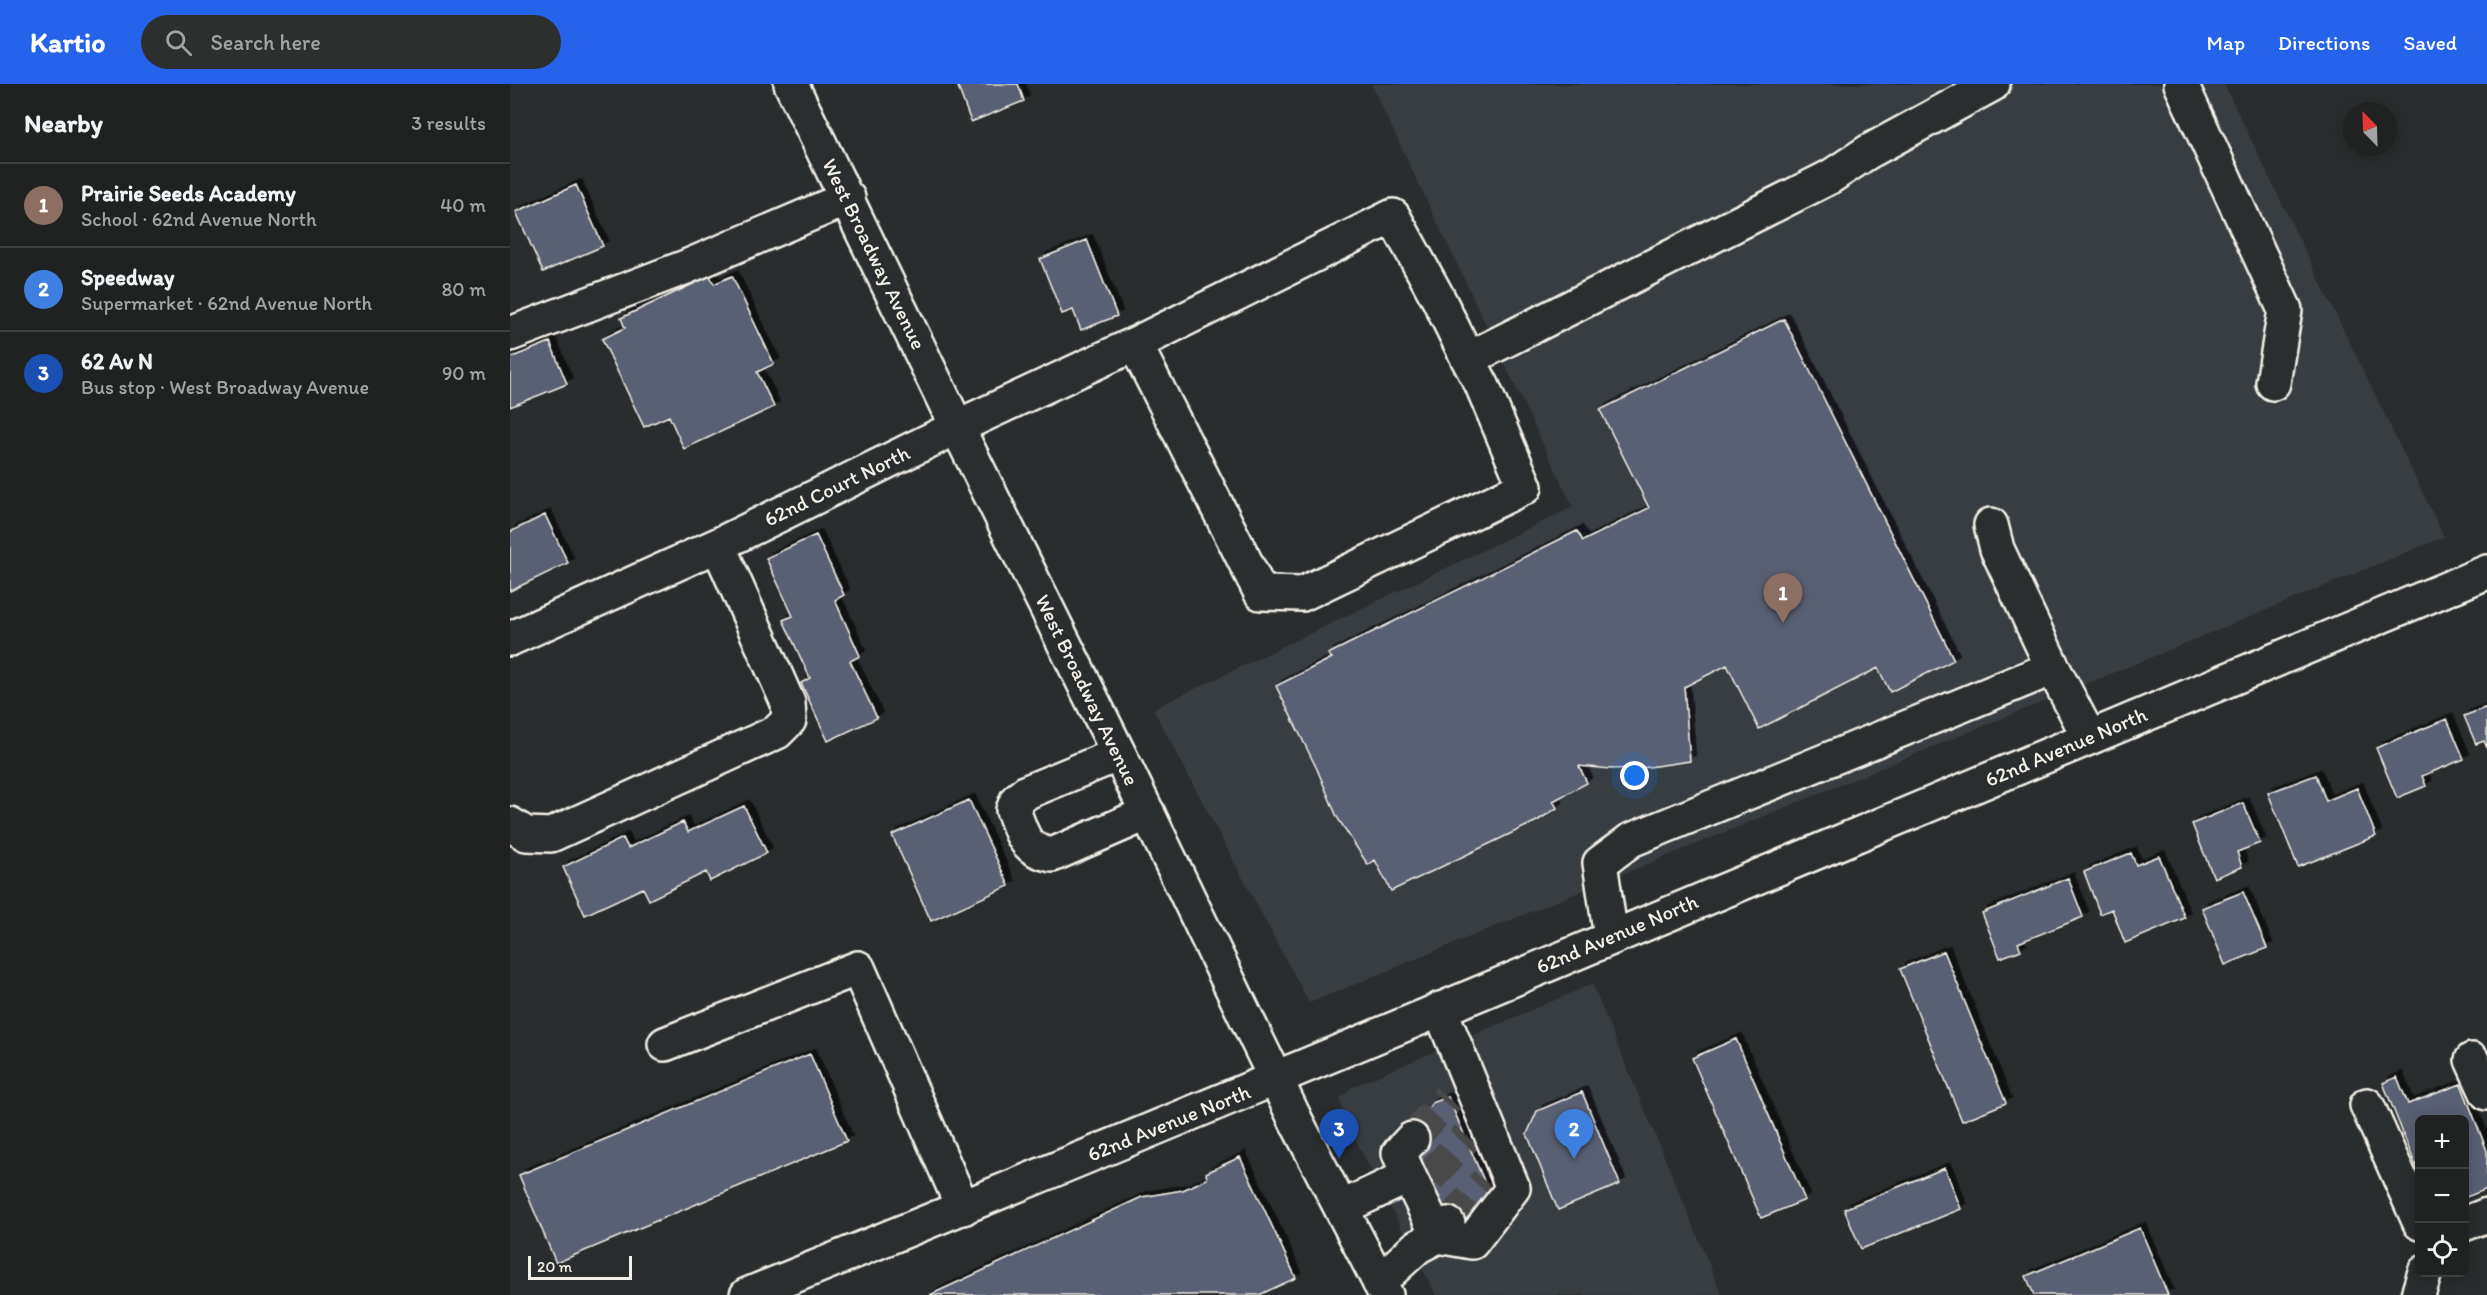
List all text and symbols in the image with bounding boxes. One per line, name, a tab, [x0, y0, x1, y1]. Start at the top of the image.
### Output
search box	[141, 15, 561, 69]
text: Kartio	[30, 25, 105, 59]
icon: search	[162, 26, 195, 59]
text: Search here	[210, 29, 321, 56]
text: Map	[2207, 30, 2245, 55]
text: Directions	[2278, 30, 2370, 55]
text: Saved	[2403, 30, 2457, 55]
north arrow	[2343, 102, 2397, 156]
text: Nearby	[24, 107, 103, 139]
text: 3 results	[411, 111, 486, 135]
street label: West Broadway Avenue	[817, 154, 932, 353]
text: Prairie Seeds Academy	[81, 180, 296, 207]
text: 1	[39, 193, 48, 217]
text: 40 m	[440, 193, 486, 217]
text: School · 62nd Avenue North	[81, 207, 317, 231]
text: Speedway	[81, 264, 174, 291]
text: 2	[38, 277, 49, 301]
text: 80 m	[441, 277, 486, 301]
text: Supermarket · 62nd Avenue North	[81, 291, 372, 315]
text: 62 Av N	[81, 348, 153, 375]
text: 3	[38, 361, 49, 385]
text: 90 m	[442, 361, 486, 385]
text: Bus stop · West Broadway Avenue	[81, 375, 369, 399]
street label: 62nd Court North	[760, 439, 914, 532]
pin: 1	[1764, 574, 1802, 623]
street label: West Broadway Avenue	[1030, 590, 1145, 789]
street label: 62nd Avenue North	[1981, 701, 2151, 792]
your location	[1620, 761, 1649, 790]
street label: 62nd Avenue North	[1532, 888, 1702, 979]
street label: 62nd Avenue North	[1084, 1078, 1255, 1167]
pin: 3	[1320, 1110, 1358, 1159]
pin: 2	[1554, 1110, 1594, 1159]
map controls	[2415, 1115, 2469, 1277]
button: +	[2415, 1115, 2469, 1169]
button: −	[2415, 1169, 2469, 1223]
button: locate	[2415, 1223, 2469, 1277]
scale bar	[528, 1253, 632, 1280]
text: 20 m	[537, 1257, 572, 1276]

